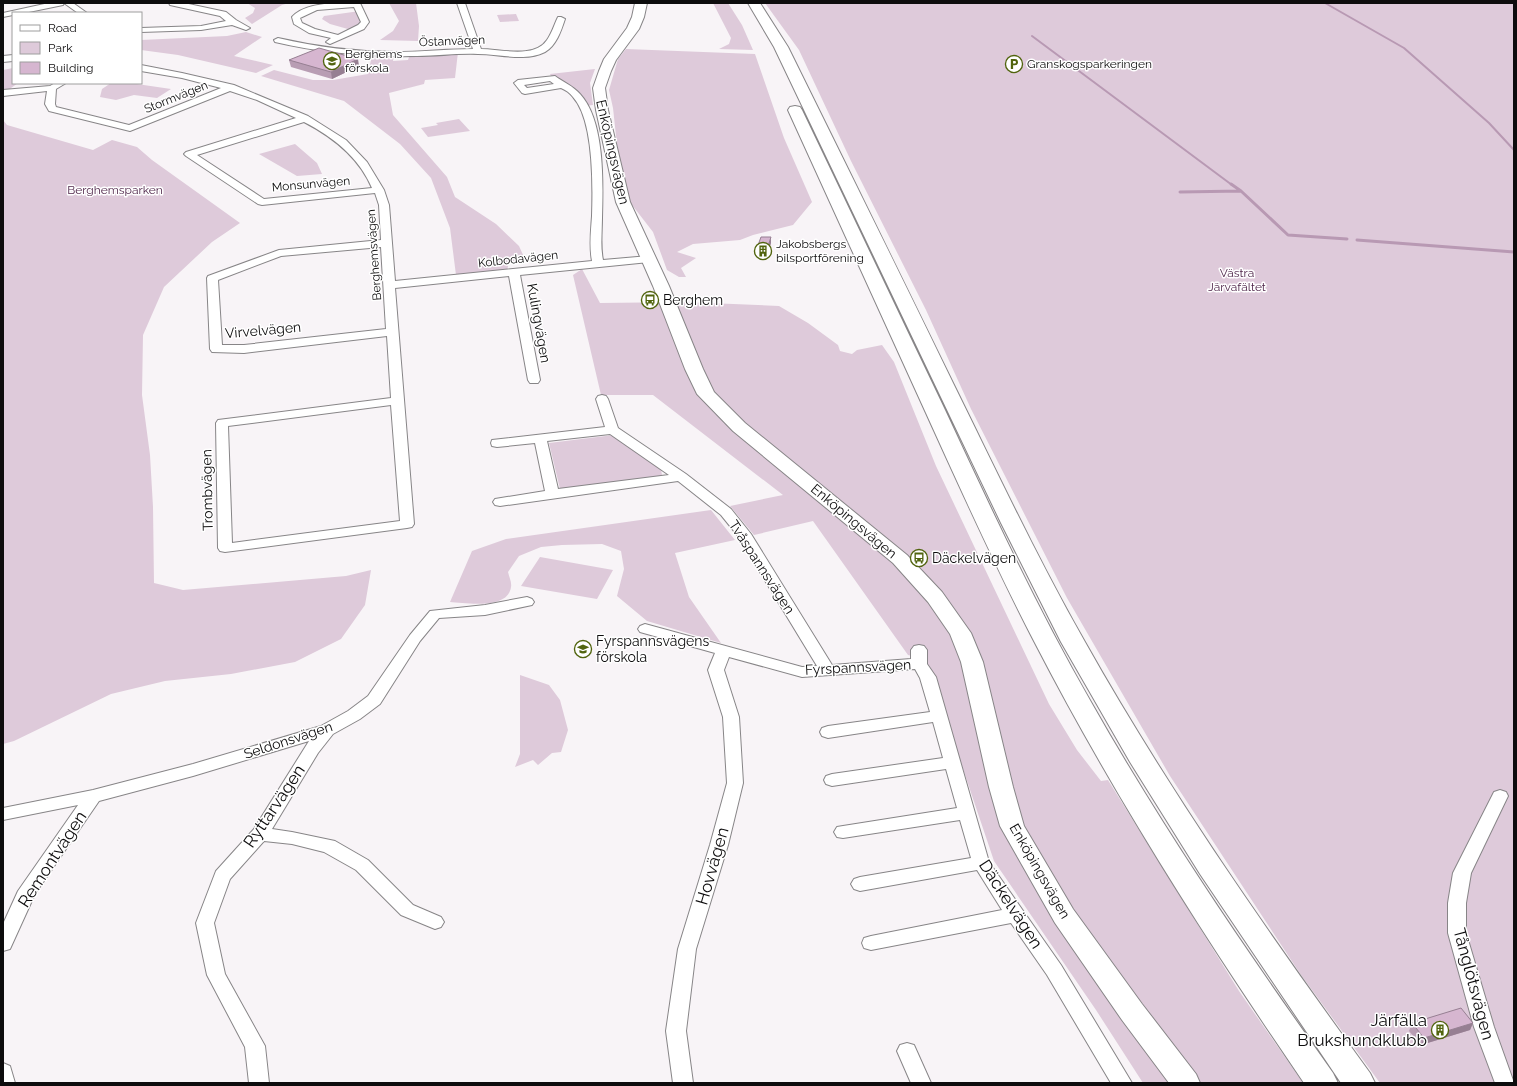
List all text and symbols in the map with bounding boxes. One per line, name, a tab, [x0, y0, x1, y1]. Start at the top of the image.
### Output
legend	[12, 12, 142, 84]
text: Road	[48, 21, 77, 35]
street label: Östanvägen	[419, 33, 485, 49]
text: Park	[48, 41, 73, 55]
place label: Berghems förskola	[345, 47, 403, 75]
school or university icon: Berghems förskola	[322, 51, 342, 71]
parking icon: Granskogsparkeringen	[1004, 54, 1024, 74]
place label: Granskogsparkeringen	[1027, 57, 1152, 71]
text: Building	[48, 61, 94, 75]
street label: Stormvägen	[142, 78, 210, 116]
street label: Enköpingsvägen	[593, 98, 633, 206]
street label: Monsunvägen	[271, 174, 351, 194]
park label: Berghemsparken	[67, 183, 163, 197]
street label: Berghemsvägen	[364, 209, 384, 301]
place label: Jakobsbergs bilsportförening	[776, 237, 864, 265]
building icon: Jakobsbergs bilsportförening	[753, 241, 773, 261]
street label: Kolbodavägen	[477, 248, 559, 270]
park label: Västra Järvafältet	[1208, 266, 1266, 294]
street label: Kulingvägen	[524, 282, 554, 364]
bus stop icon: Berghem	[640, 290, 660, 310]
place label: Berghem	[663, 292, 723, 308]
street label: Virvelvägen	[224, 319, 302, 341]
street label: Trombvägen	[198, 449, 216, 531]
street label: Enköpingsvägen	[808, 480, 900, 562]
street label: Tvåspannsvägen	[726, 517, 798, 617]
bus stop icon: Däckelvägen	[909, 548, 929, 568]
place label: Däckelvägen	[932, 550, 1016, 566]
place label: Fyrspannsvägens förskola	[596, 633, 709, 665]
school or university icon: Fyrspannsvägens förskola	[573, 639, 593, 659]
street label: Fyrspannsvägen	[804, 656, 912, 678]
street label: Seldonsvägen	[242, 718, 334, 762]
street label: Ryttarvägen	[239, 761, 309, 851]
street label: Remontvägen	[14, 807, 90, 911]
street label: Enköpingsvägen	[1006, 821, 1074, 921]
street label: Hovvägen	[691, 825, 733, 907]
street label: Däckelvägen	[975, 856, 1047, 952]
street label: Tånglötsvägen	[1449, 926, 1499, 1042]
place label: Järfälla Brukshundklubb	[1297, 1010, 1427, 1050]
building icon: Järfälla Brukshundklubb	[1430, 1020, 1450, 1040]

